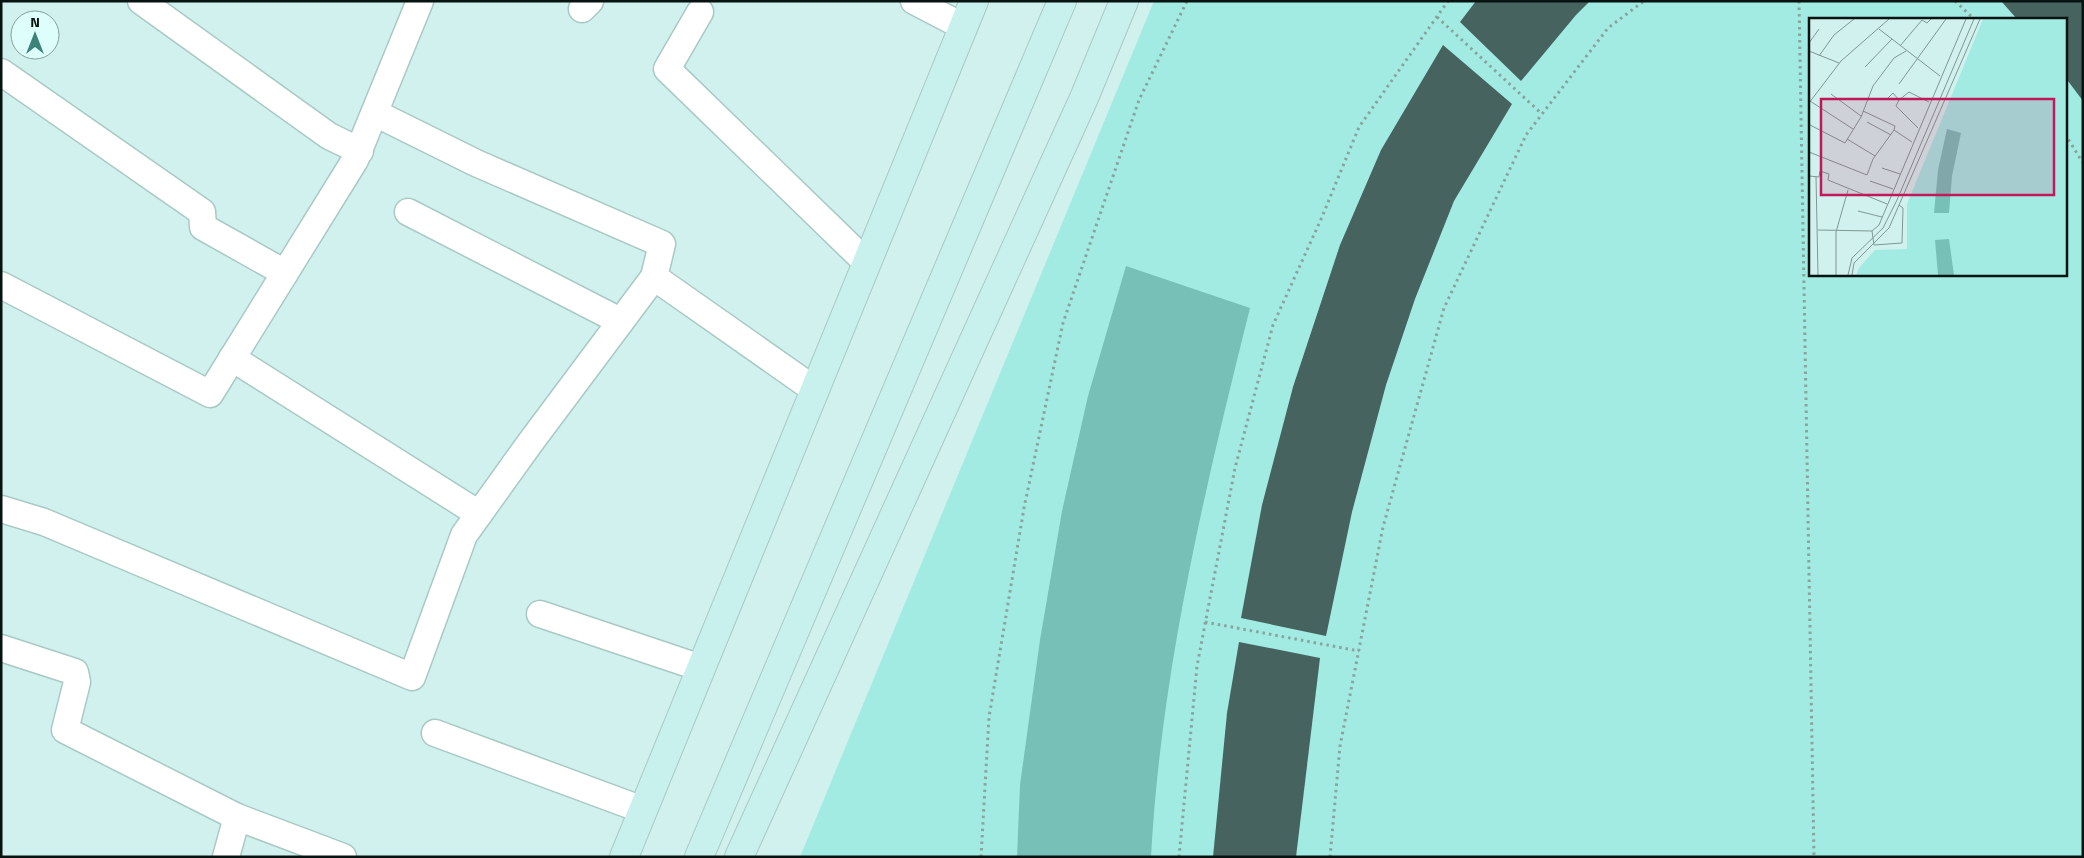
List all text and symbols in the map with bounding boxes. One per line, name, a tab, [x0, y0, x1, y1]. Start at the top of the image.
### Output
north arrow	[10, 10, 60, 60]
text: N	[30, 11, 40, 32]
inset map	[1809, 18, 2066, 275]

